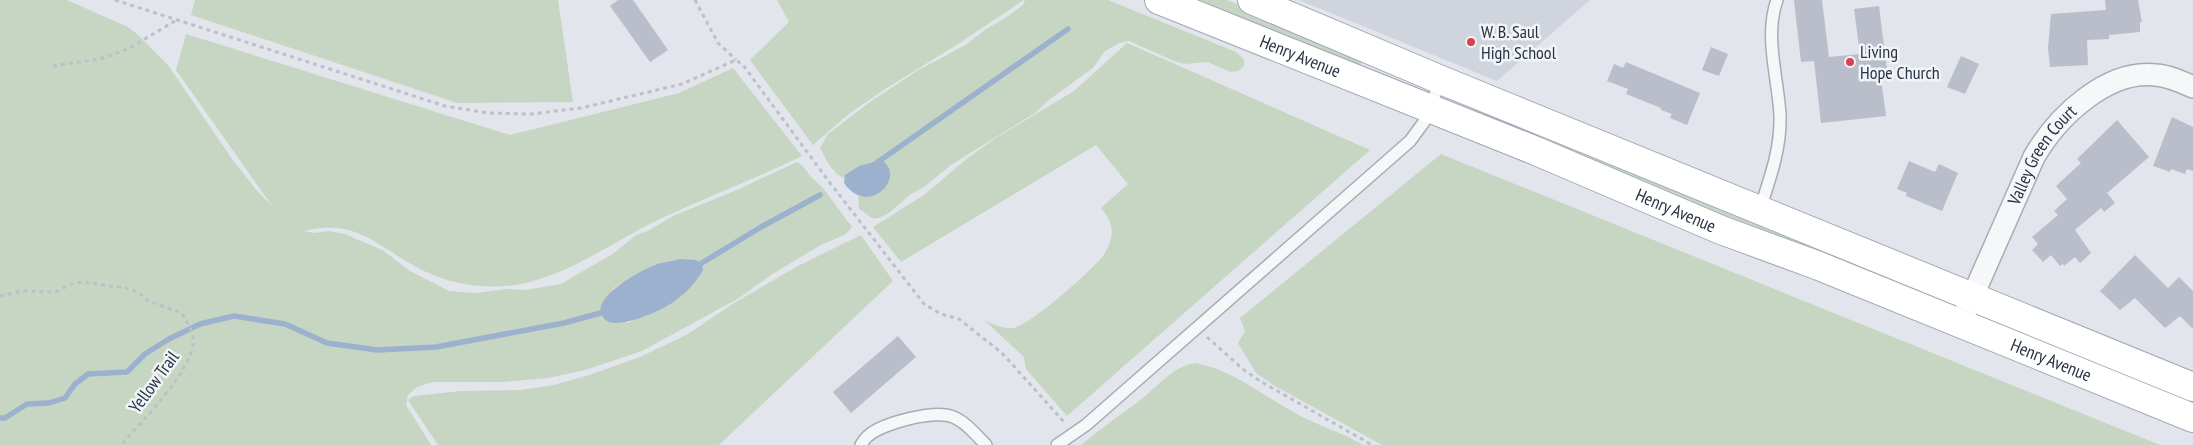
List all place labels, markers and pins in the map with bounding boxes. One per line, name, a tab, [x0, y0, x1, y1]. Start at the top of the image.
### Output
place label: W. B. Saul High School	[1481, 20, 1557, 64]
marker: W. B. Saul High School	[1465, 36, 1477, 48]
place label: Living Hope Church	[1860, 40, 1940, 84]
marker: Living Hope Church	[1844, 56, 1856, 68]

